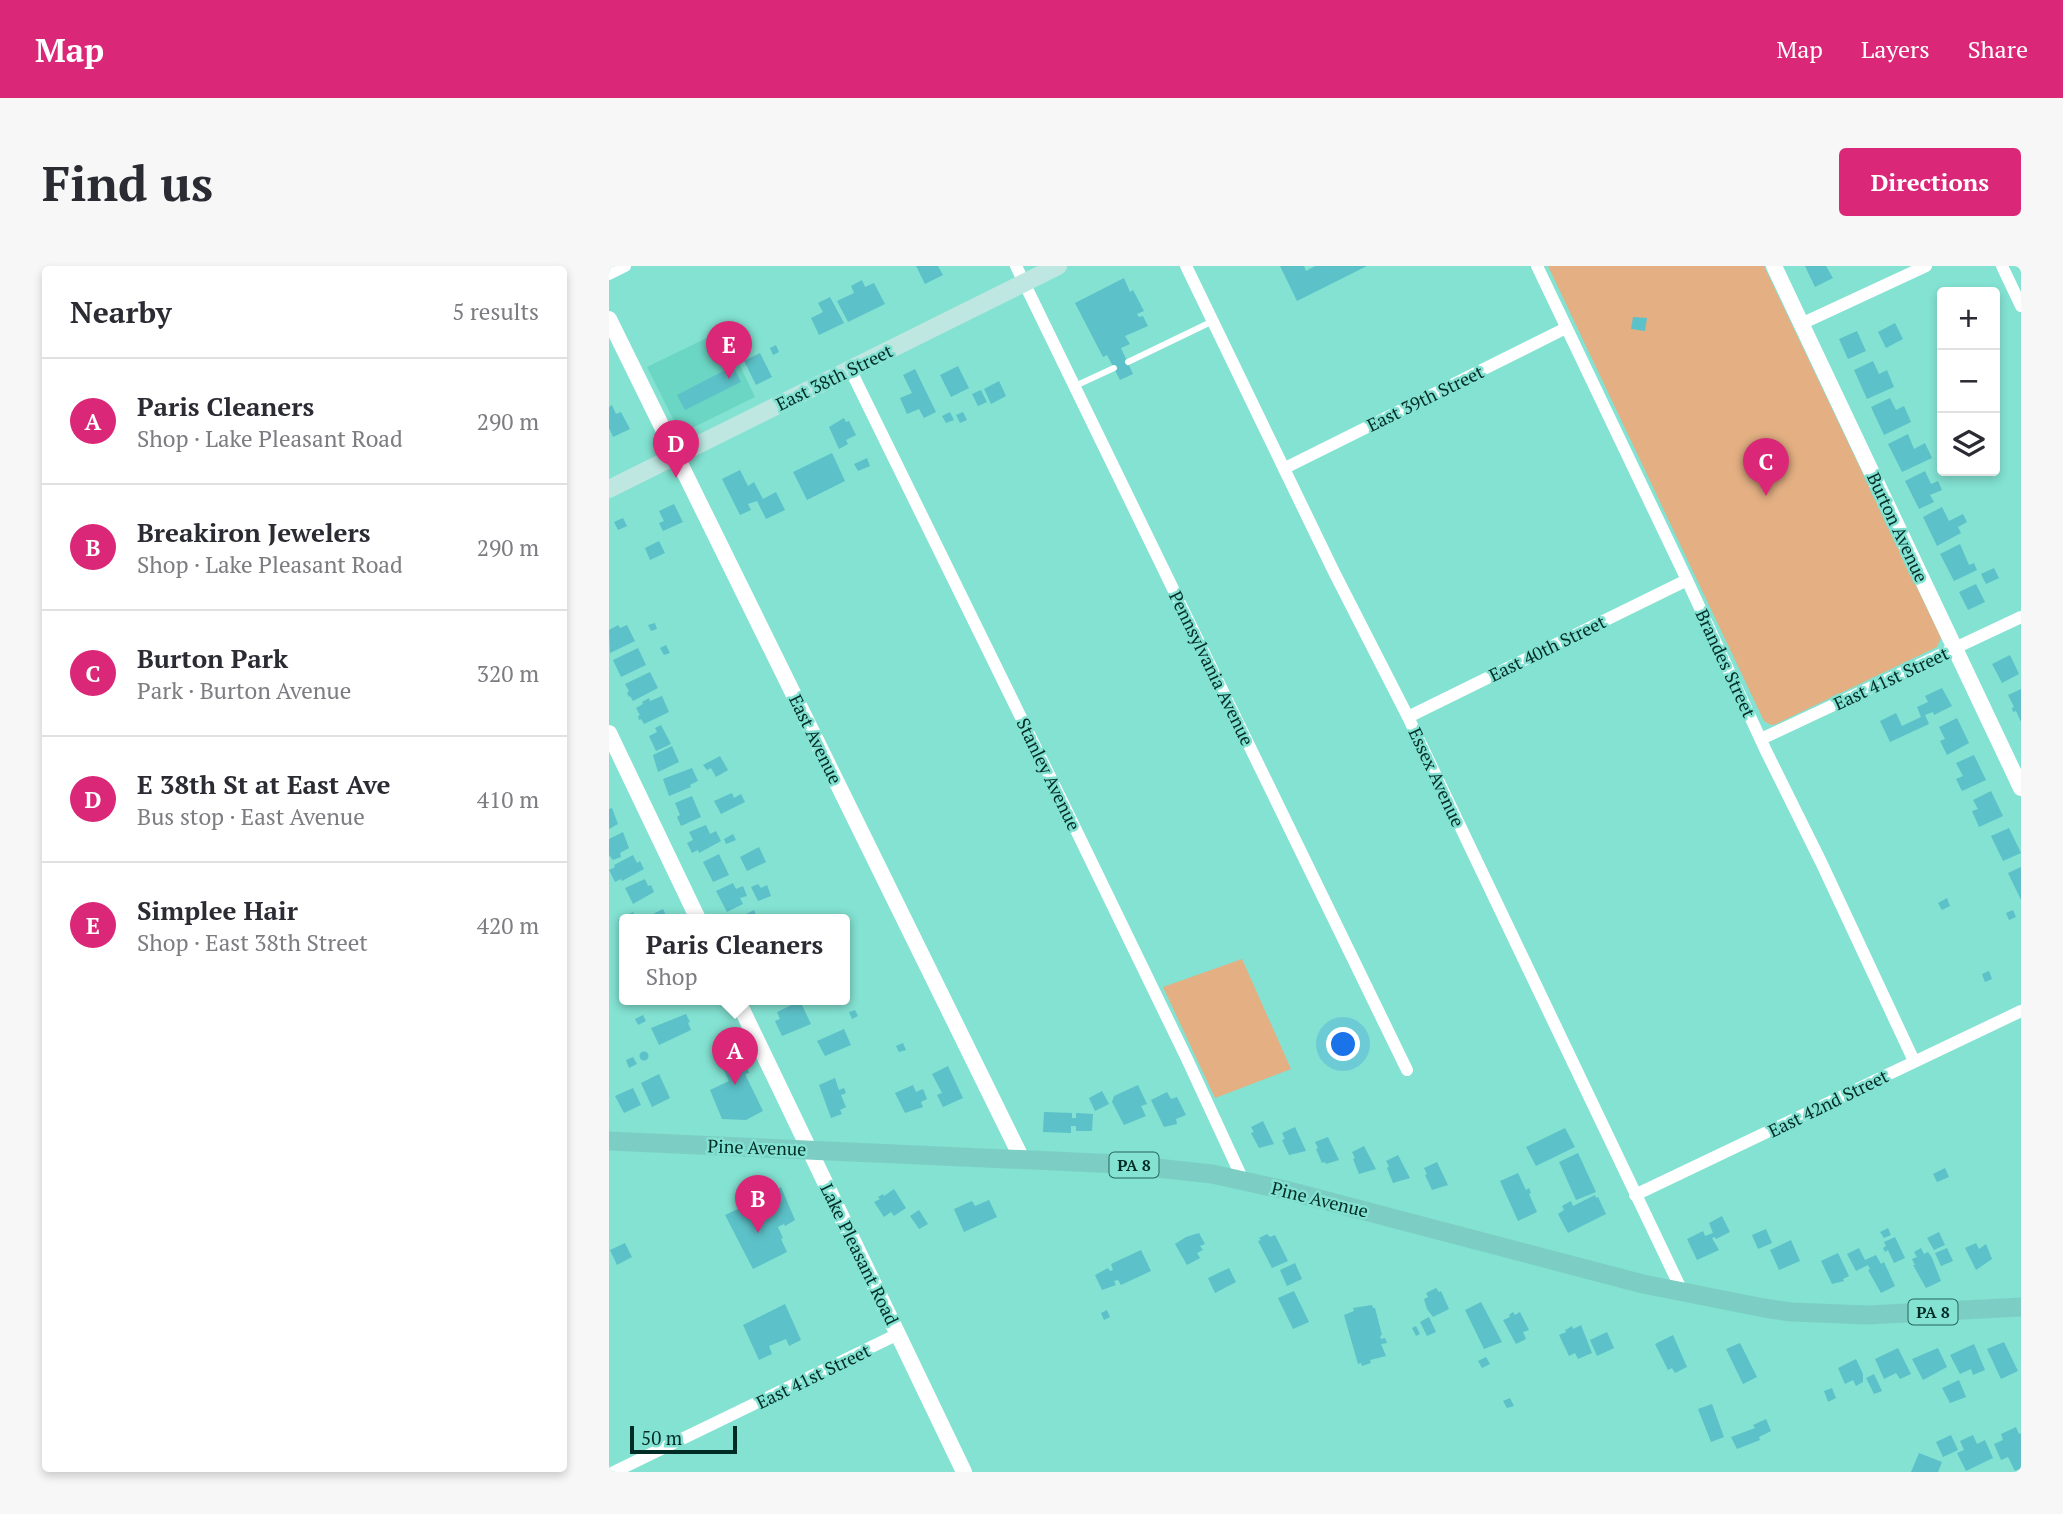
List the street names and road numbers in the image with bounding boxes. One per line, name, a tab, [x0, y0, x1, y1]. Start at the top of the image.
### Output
street label: East 38th Street	[772, 338, 897, 416]
street label: East 39th Street	[1363, 359, 1488, 437]
street label: Burton Avenue	[1862, 468, 1934, 586]
street label: Pennsylvania Avenue	[1164, 587, 1260, 749]
street label: Brandes Street	[1690, 605, 1762, 721]
street label: East 40th Street	[1485, 609, 1610, 687]
street label: East 41st Street	[1830, 641, 1953, 715]
street label: East Avenue	[784, 690, 848, 788]
street label: Stanley Avenue	[1011, 714, 1087, 834]
street label: Essex Avenue	[1403, 723, 1471, 831]
street label: East 42nd Street	[1764, 1063, 1892, 1142]
street label: Pine Avenue	[707, 1133, 807, 1161]
road number: PA 8	[1109, 1152, 1159, 1177]
street label: Pine Avenue	[1269, 1175, 1371, 1223]
street label: Lake Pleasant Road	[815, 1179, 905, 1329]
road number: PA 8	[1909, 1300, 1957, 1324]
street label: East 41st Street	[752, 1338, 874, 1414]

